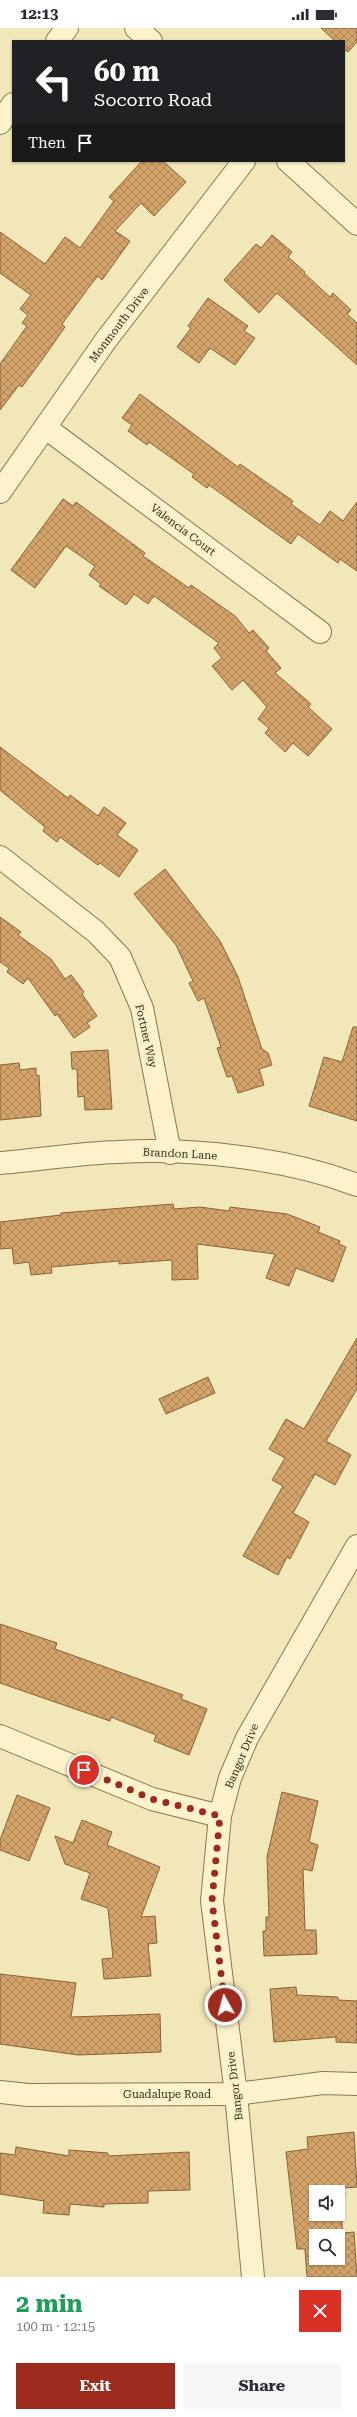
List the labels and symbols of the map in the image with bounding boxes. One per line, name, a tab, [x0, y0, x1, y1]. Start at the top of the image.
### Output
street label: Monmouth Drive	[87, 285, 151, 365]
street label: Valencia Court	[148, 501, 218, 559]
street label: Fortner Way	[132, 1003, 160, 1070]
street label: Brandon Lane	[142, 1146, 218, 1162]
street label: Bangor Drive	[223, 1722, 261, 1790]
pin	[67, 1753, 101, 1787]
position arrow	[204, 1984, 246, 2026]
street label: Bangor Drive	[224, 2051, 246, 2121]
street label: Guadalupe Road	[123, 2088, 211, 2101]

